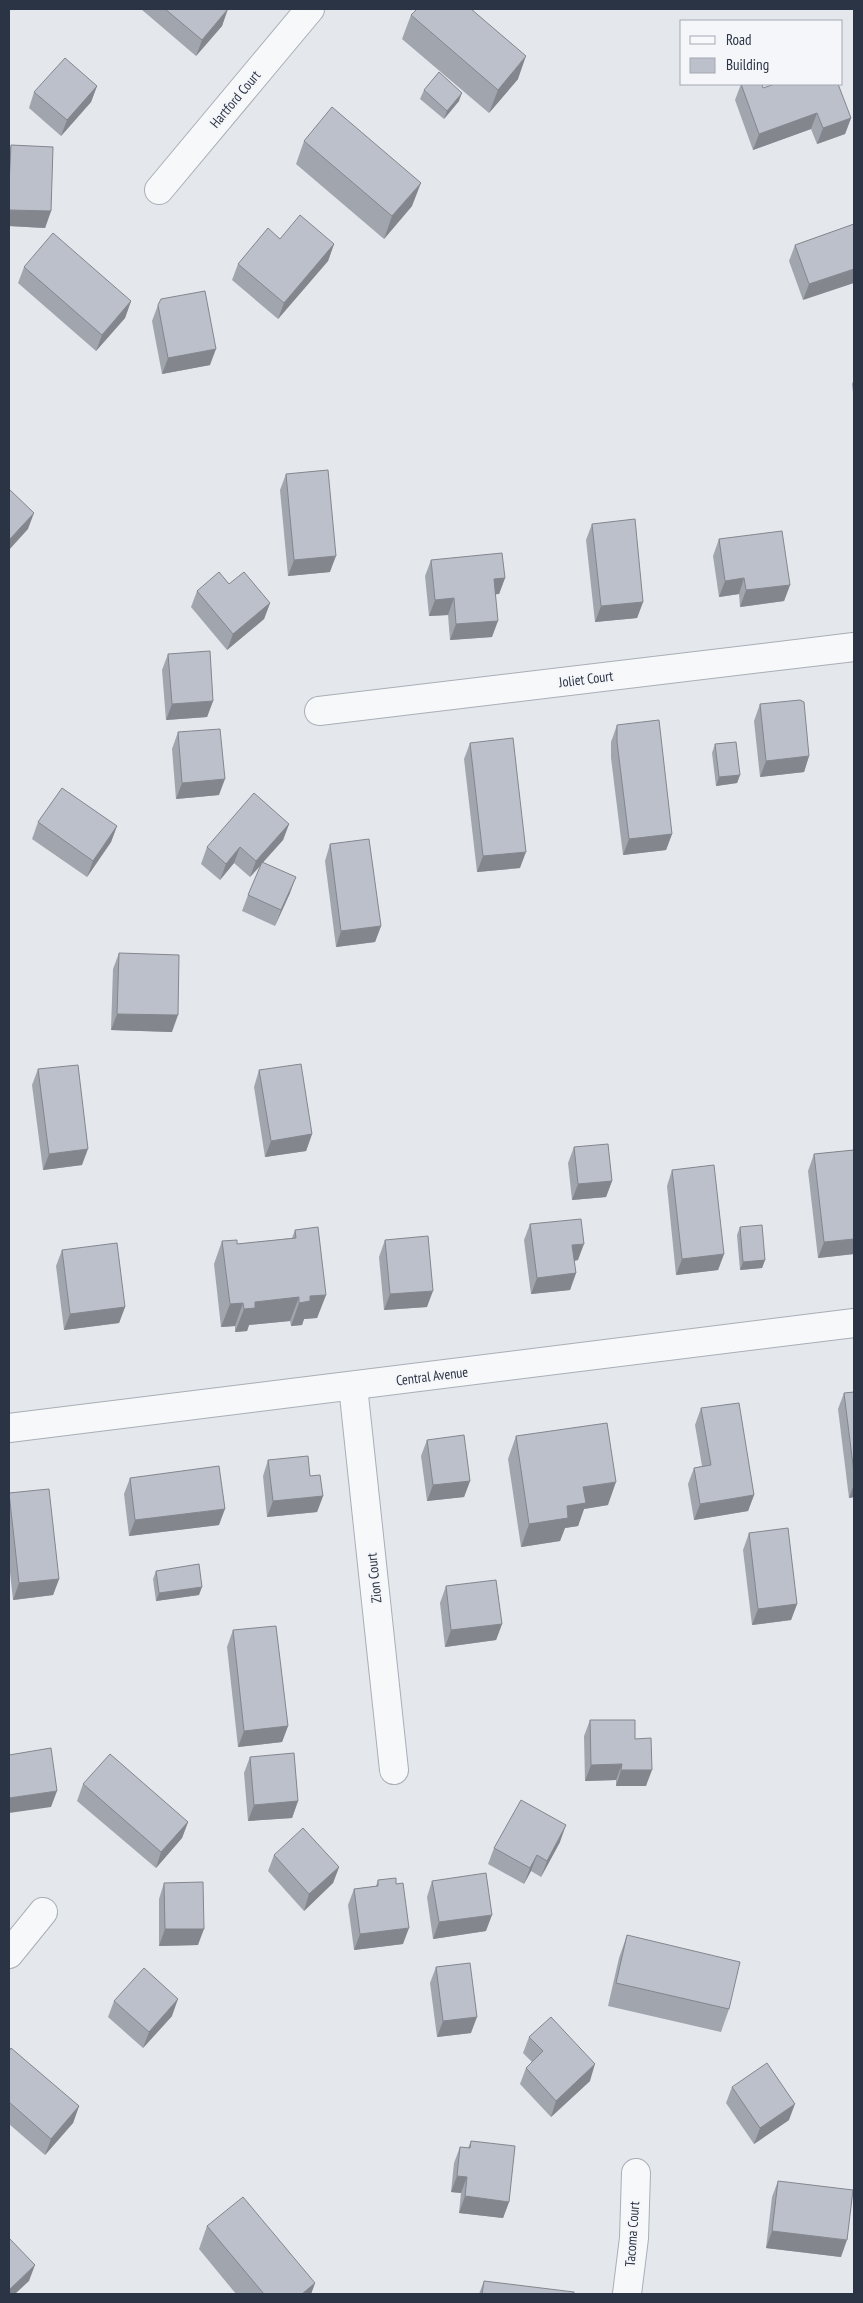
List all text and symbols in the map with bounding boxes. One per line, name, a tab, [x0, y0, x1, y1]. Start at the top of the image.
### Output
legend	[680, 20, 843, 85]
text: Road	[726, 30, 752, 49]
text: Building	[726, 55, 769, 74]
street label: Hartford Court	[206, 66, 264, 131]
street label: Joliet Court	[557, 667, 614, 691]
street label: Central Avenue	[395, 1363, 469, 1389]
street label: Zion Court	[362, 1552, 386, 1604]
street label: Tacoma Court	[621, 2201, 643, 2267]

